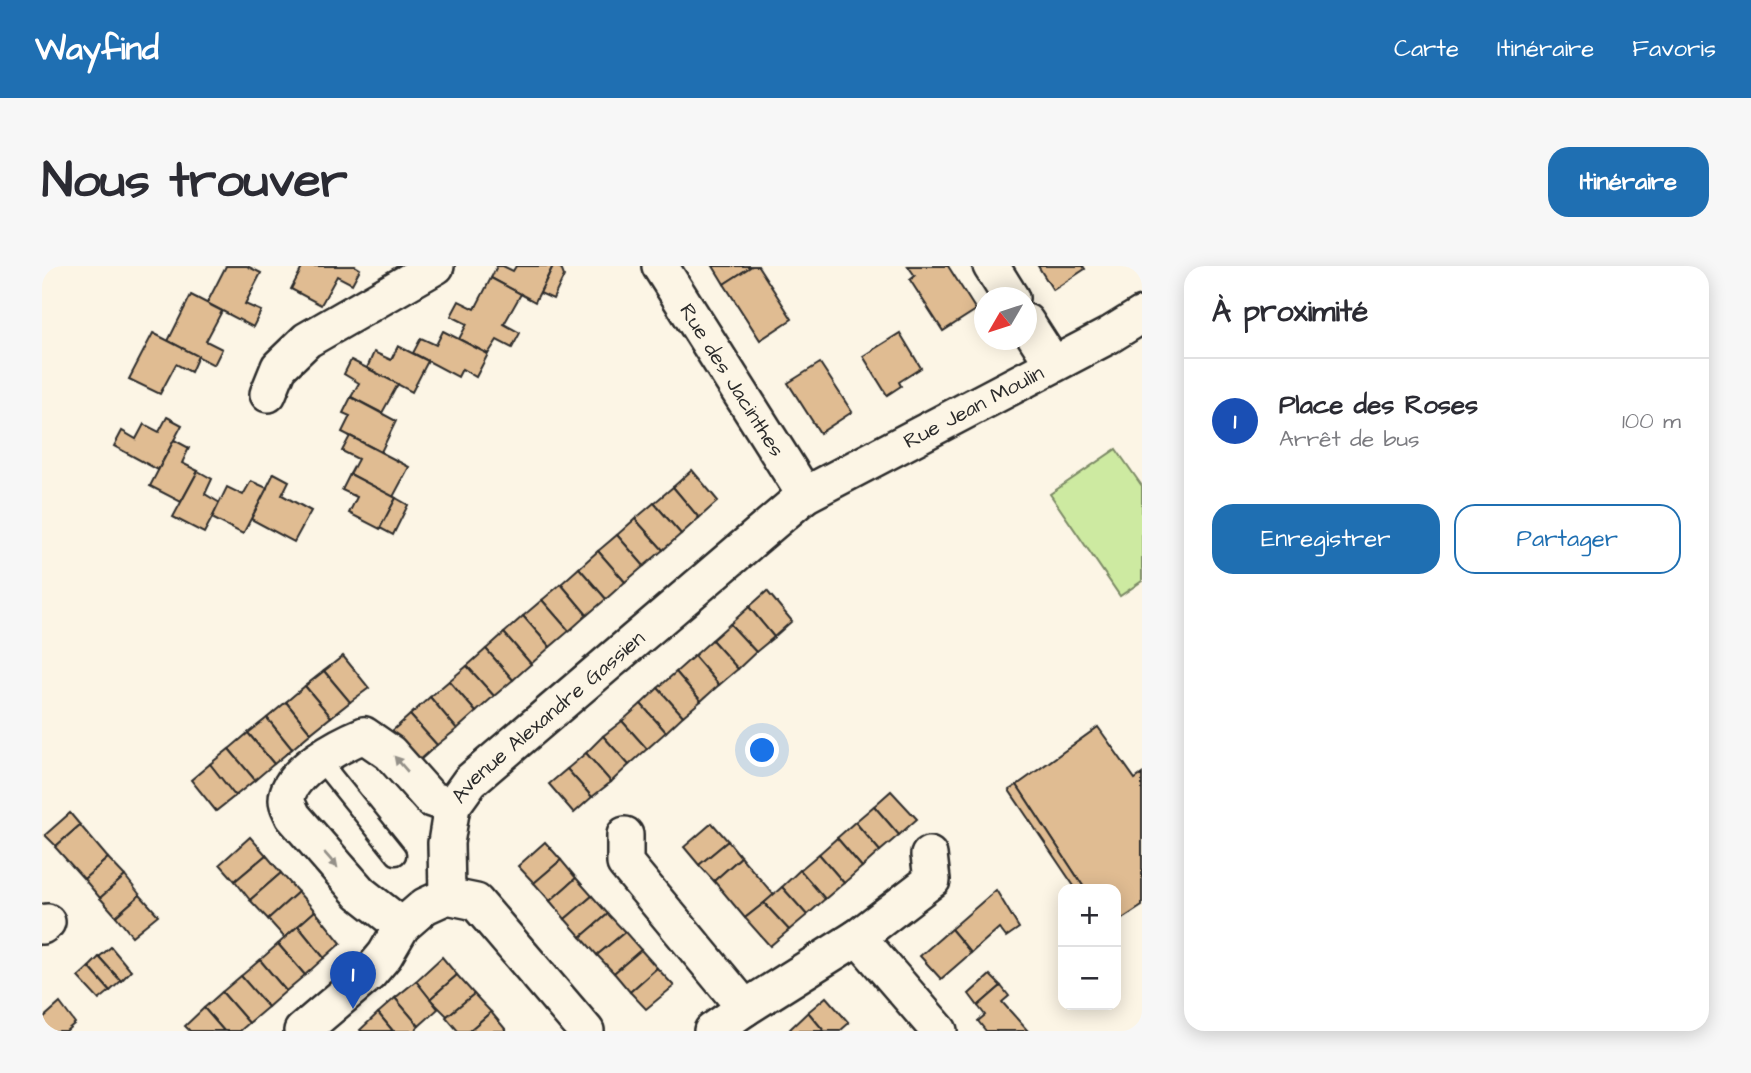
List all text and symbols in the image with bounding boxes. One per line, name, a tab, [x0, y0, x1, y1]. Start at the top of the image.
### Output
text: Wayfind	[35, 26, 159, 72]
text: Carte	[1394, 32, 1459, 66]
text: Itinéraire	[1497, 32, 1594, 66]
text: Favoris	[1632, 32, 1716, 66]
button: Itinéraire	[1548, 147, 1709, 217]
text: Nous trouver	[42, 148, 348, 216]
north arrow	[974, 287, 1037, 350]
text: À proximité	[1212, 291, 1368, 333]
street label: Rue des Jacinthes	[672, 298, 791, 463]
street label: Rue Jean Moulin	[899, 358, 1049, 456]
text: Place des Roses	[1279, 387, 1478, 423]
text: 1	[1234, 405, 1236, 437]
text: 100 m	[1622, 405, 1681, 437]
text: Arrêt de bus	[1279, 423, 1420, 455]
button: Enregistrer	[1212, 504, 1440, 574]
button: Partager	[1454, 504, 1681, 574]
street label: Avenue Alexandre Gassien	[445, 624, 651, 809]
your location	[745, 733, 779, 767]
one-way arrow	[393, 756, 409, 773]
one-way arrow	[323, 851, 339, 869]
map controls	[1058, 884, 1121, 1010]
button: +	[1058, 884, 1121, 947]
button: −	[1058, 947, 1121, 1010]
pin: 1	[330, 951, 376, 1009]

